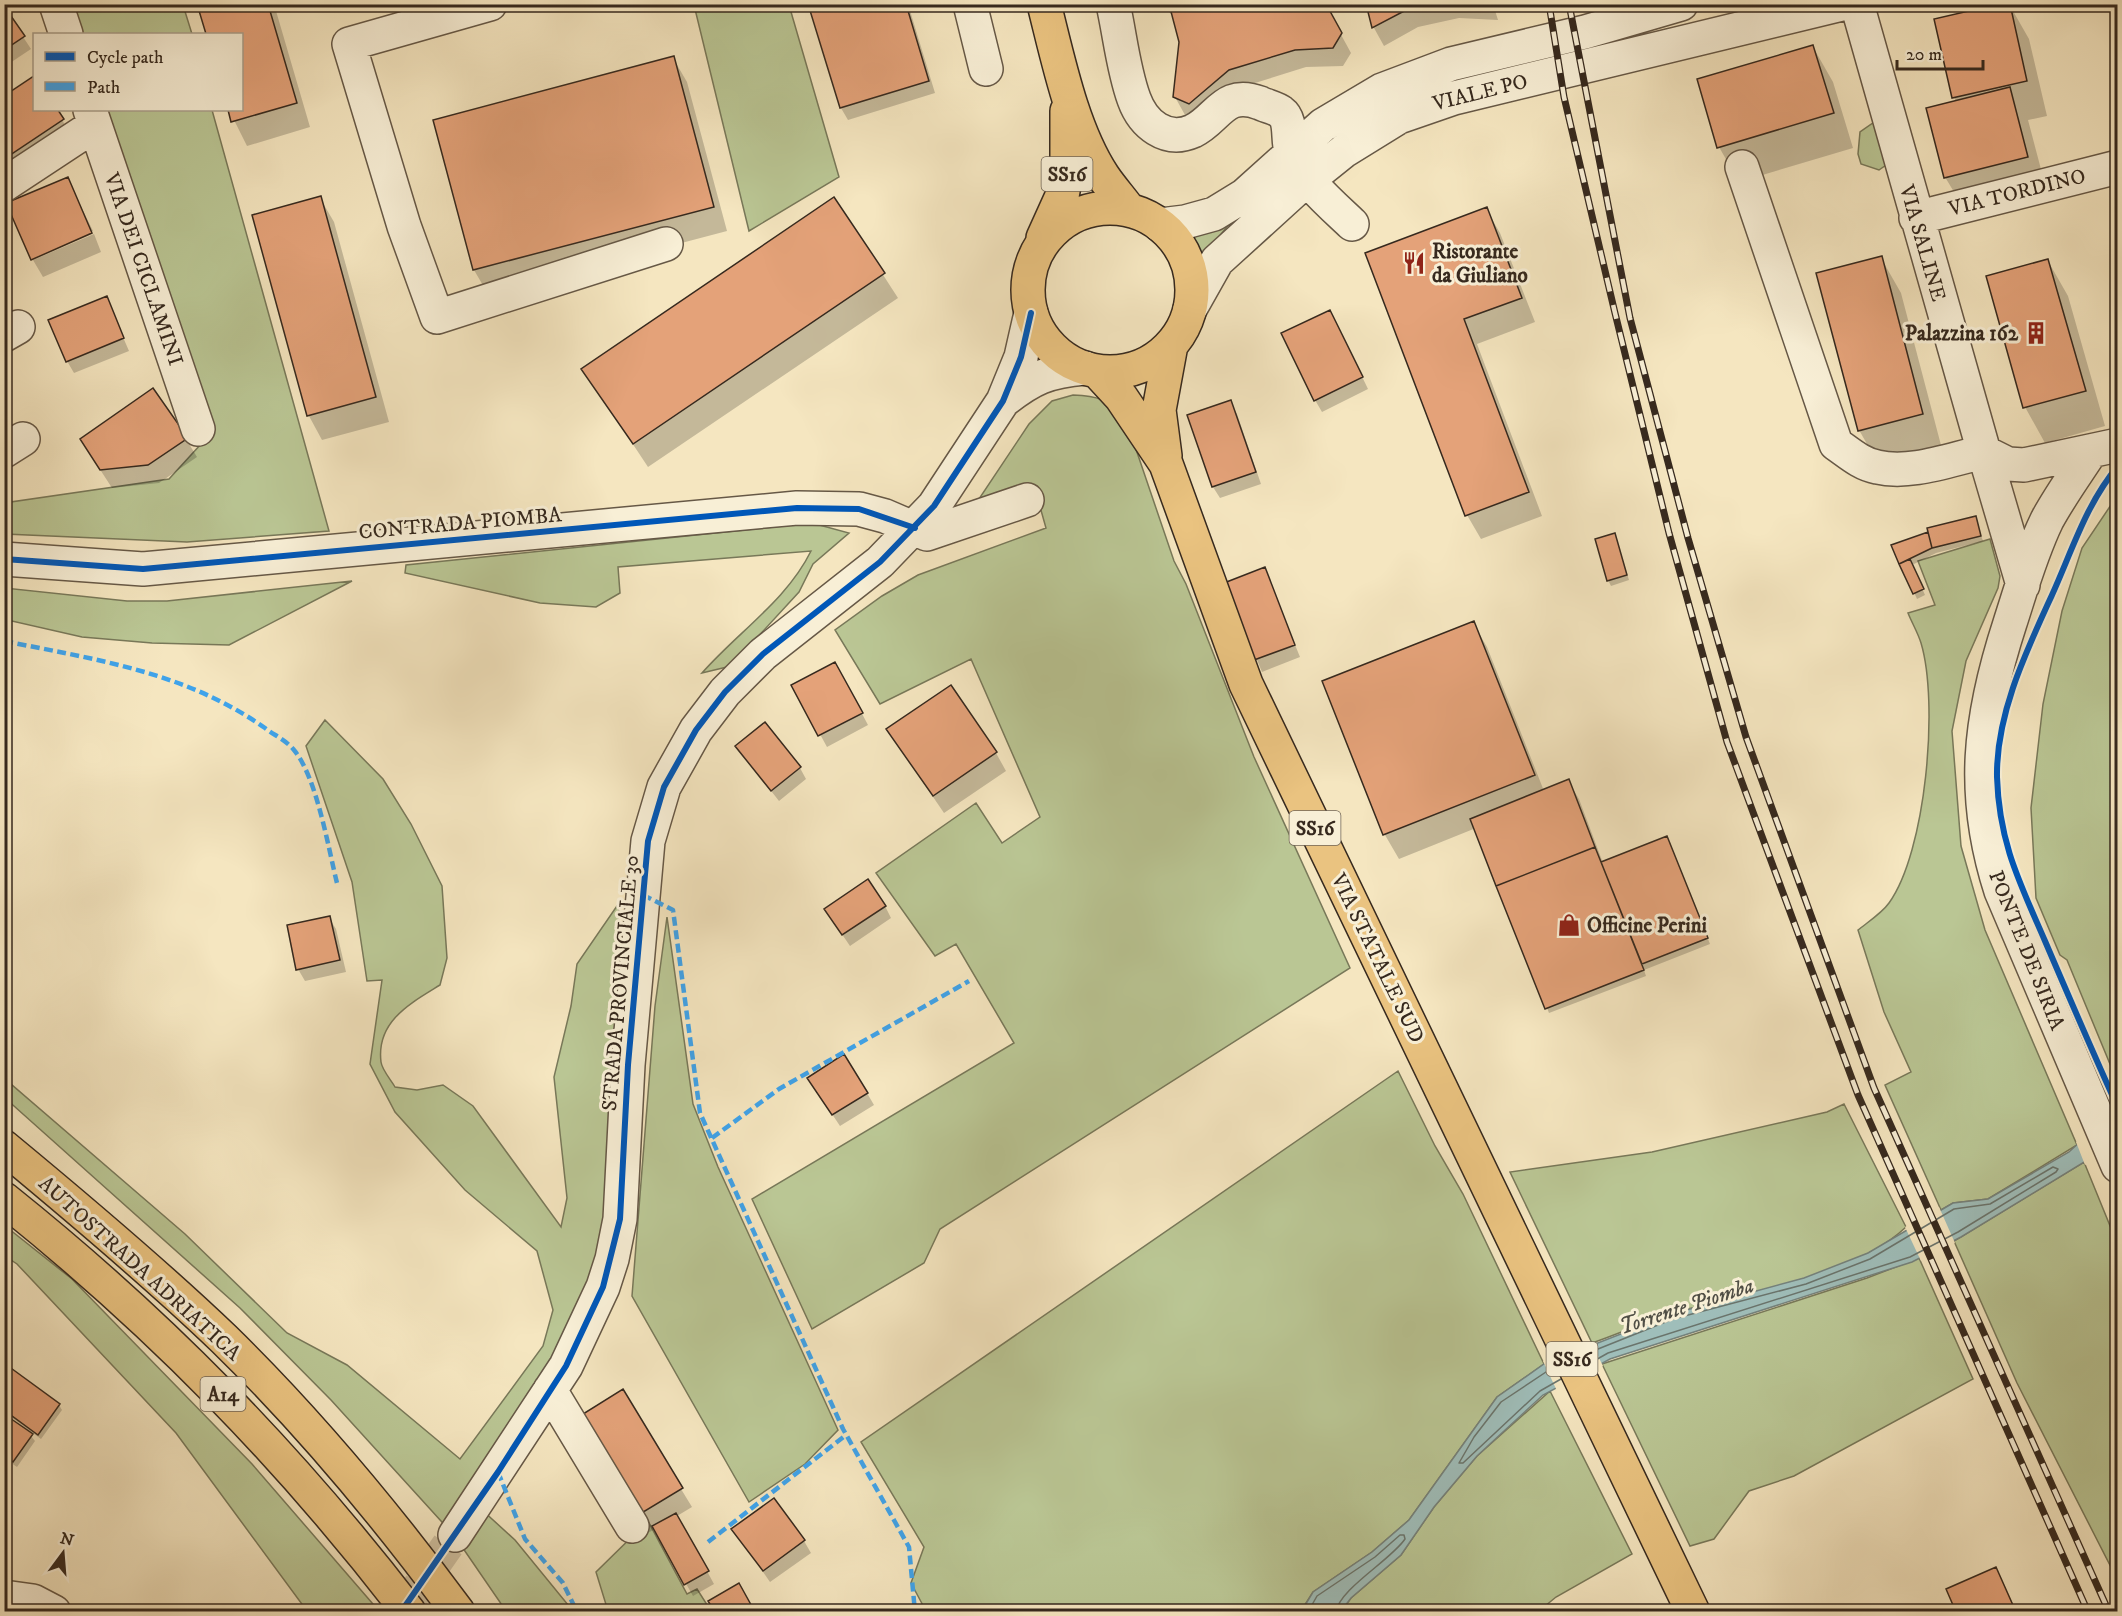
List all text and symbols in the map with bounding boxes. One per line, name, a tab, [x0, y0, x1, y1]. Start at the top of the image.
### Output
legend	[33, 33, 243, 111]
scale bar	[1897, 33, 1982, 71]
text: 20 m	[1906, 44, 1942, 66]
text: Cycle path	[87, 47, 164, 69]
street label: VIALE PO	[1429, 69, 1530, 118]
text: Path	[87, 77, 121, 99]
road number: SS16	[1042, 157, 1092, 191]
street label: VIA TORDINO	[1945, 163, 2088, 223]
street label: VIA DEI CICLAMINI	[98, 169, 188, 369]
street label: VIA SALINE	[1893, 181, 1951, 305]
place label: Ristorante da Giuliano	[1432, 239, 1528, 289]
restaurant icon: Ristorante da Giuliano	[1401, 250, 1427, 276]
building icon: Palazzina 162	[2023, 320, 2049, 346]
place label: Palazzina 162	[1905, 321, 2019, 347]
street label: CONTRADA PIOMBA	[358, 502, 563, 546]
road number: SS16	[1290, 811, 1340, 845]
street label: STRADA PROVINCIALE 30	[597, 854, 645, 1112]
street label: PONTE DE SIRIA	[1982, 867, 2070, 1035]
street label: VIA STATALE SUD	[1324, 869, 1429, 1047]
shop icon: Officine Perini	[1556, 912, 1582, 938]
place label: Officine Perini	[1587, 913, 1708, 939]
street label: AUTOSTRADA ADRIATICA	[33, 1171, 246, 1367]
water label: Torrente Piomba	[1616, 1272, 1757, 1341]
road number: SS16	[1546, 1342, 1598, 1376]
road number: A14	[200, 1377, 246, 1411]
north arrow	[33, 1523, 93, 1583]
text: N	[58, 1528, 76, 1551]

